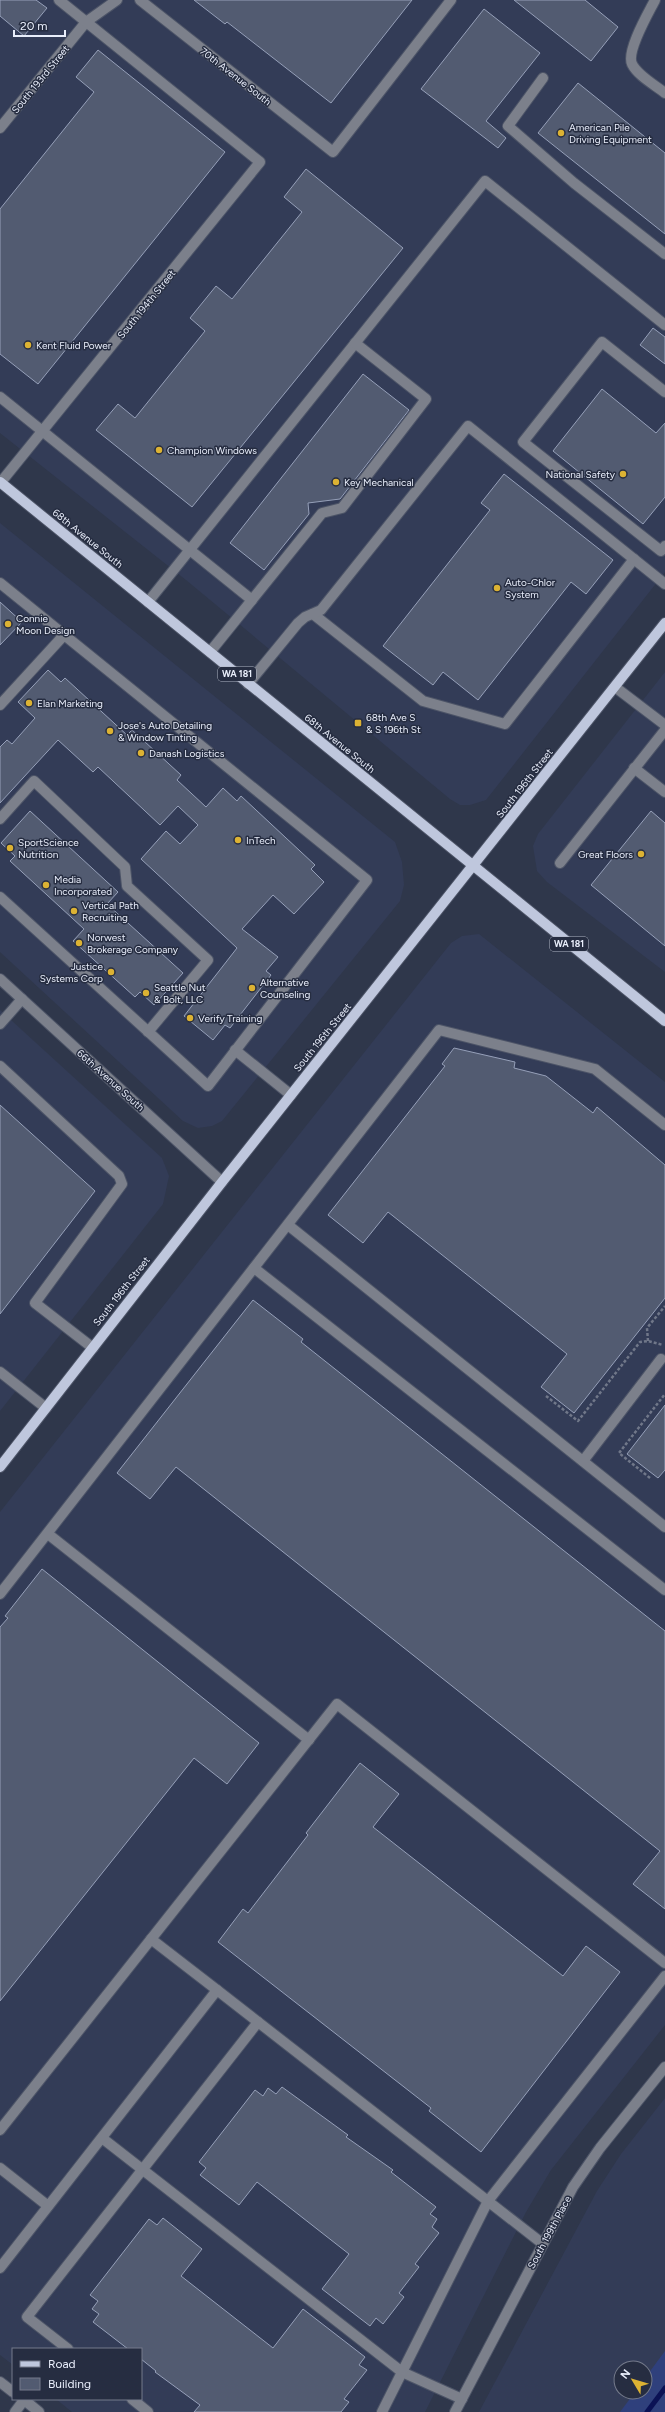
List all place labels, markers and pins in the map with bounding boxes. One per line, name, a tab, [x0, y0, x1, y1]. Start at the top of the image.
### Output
place label: American Pile Driving Equipment	[569, 121, 652, 146]
marker: American Pile Driving Equipment	[556, 128, 566, 138]
place label: Kent Fluid Power	[36, 339, 112, 352]
marker: Kent Fluid Power	[23, 340, 33, 350]
place label: Champion Windows	[167, 444, 257, 457]
marker: Champion Windows	[154, 445, 164, 455]
place label: National Safety	[546, 468, 616, 481]
marker: National Safety	[618, 469, 628, 479]
place label: Key Mechanical	[344, 476, 414, 489]
marker: Key Mechanical	[331, 477, 341, 487]
place label: Auto-Chlor System	[505, 576, 556, 601]
marker: Auto-Chlor System	[492, 583, 502, 593]
place label: Connie Moon Design	[16, 612, 75, 637]
marker: Connie Moon Design	[3, 619, 13, 629]
place label: Elan Marketing	[37, 697, 103, 710]
marker: Elan Marketing	[24, 698, 34, 708]
place label: 68th Ave S & S 196th St	[366, 711, 421, 736]
marker: 68th Ave S & S 196th St	[353, 718, 363, 728]
place label: Jose's Auto Detailing & Window Tinting	[118, 719, 212, 744]
marker: Jose's Auto Detailing & Window Tinting	[105, 726, 115, 736]
place label: Danash Logistics	[149, 747, 225, 760]
marker: Danash Logistics	[136, 748, 146, 758]
place label: InTech	[246, 834, 276, 847]
marker: InTech	[233, 835, 243, 845]
place label: SportScience Nutrition	[18, 836, 79, 861]
marker: SportScience Nutrition	[5, 843, 15, 853]
place label: Great Floors	[578, 848, 633, 861]
marker: Great Floors	[636, 849, 646, 859]
place label: Media Incorporated	[54, 873, 112, 898]
marker: Media Incorporated	[41, 880, 51, 890]
place label: Vertical Path Recruiting	[82, 899, 139, 924]
marker: Vertical Path Recruiting	[69, 906, 79, 916]
place label: Norwest Brokerage Company	[87, 931, 179, 956]
marker: Norwest Brokerage Company	[74, 938, 84, 948]
place label: Justice Systems Corp	[40, 960, 104, 985]
marker: Justice Systems Corp	[106, 967, 116, 977]
place label: Alternative Counseling	[260, 976, 310, 1001]
place label: Seattle Nut & Bolt, LLC	[154, 981, 206, 1006]
marker: Alternative Counseling	[247, 983, 257, 993]
marker: Seattle Nut & Bolt, LLC	[141, 988, 151, 998]
place label: Verify Training	[198, 1012, 262, 1025]
marker: Verify Training	[185, 1013, 195, 1023]

